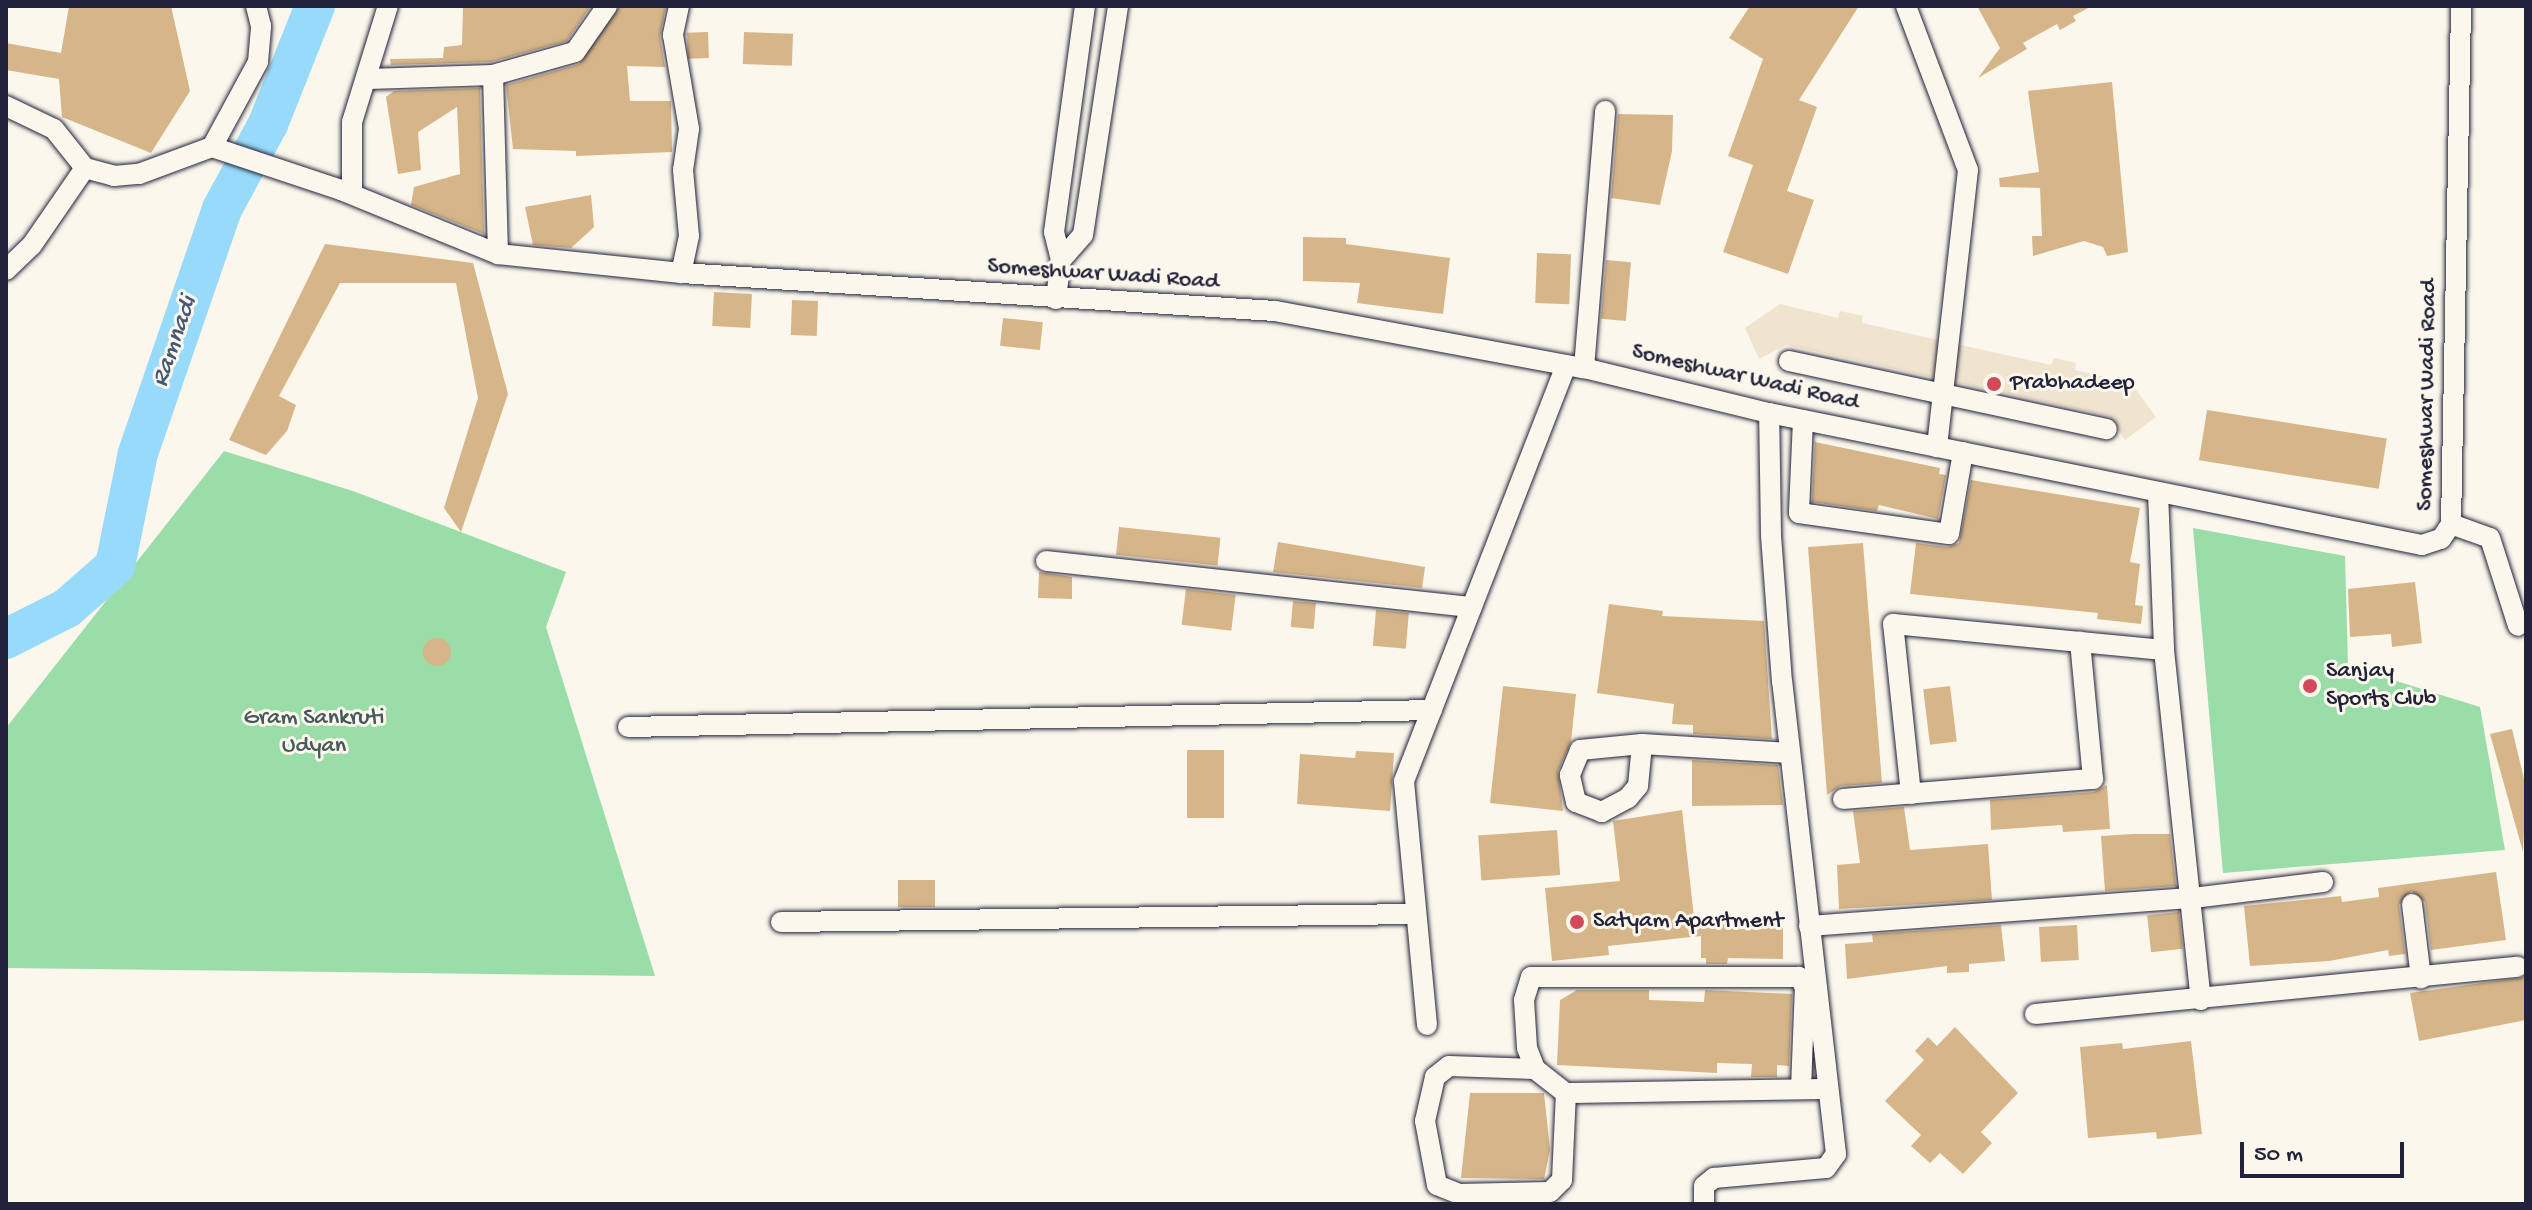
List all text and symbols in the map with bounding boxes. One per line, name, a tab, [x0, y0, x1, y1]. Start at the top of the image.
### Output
street label: Someshwar Wadi Road	[986, 253, 1220, 297]
street label: Someshwar Wadi Road	[2412, 279, 2444, 511]
water label: Ramnadi	[146, 292, 206, 392]
street label: Someshwar Wadi Road	[1629, 338, 1861, 418]
place label: Prabhadeep	[2010, 370, 2135, 398]
marker: Prabhadeep	[1985, 375, 2003, 393]
place label: Sanjay Sports Club	[2326, 658, 2436, 714]
marker: Sanjay Sports Club	[2301, 677, 2319, 695]
park label: Gram Sankruti Udyan	[244, 705, 384, 761]
place label: Satyam Apartment	[1593, 908, 1783, 936]
marker: Satyam Apartment	[1568, 913, 1586, 931]
scale bar	[2244, 1126, 2408, 1176]
text: 50 m	[2254, 1141, 2303, 1170]

